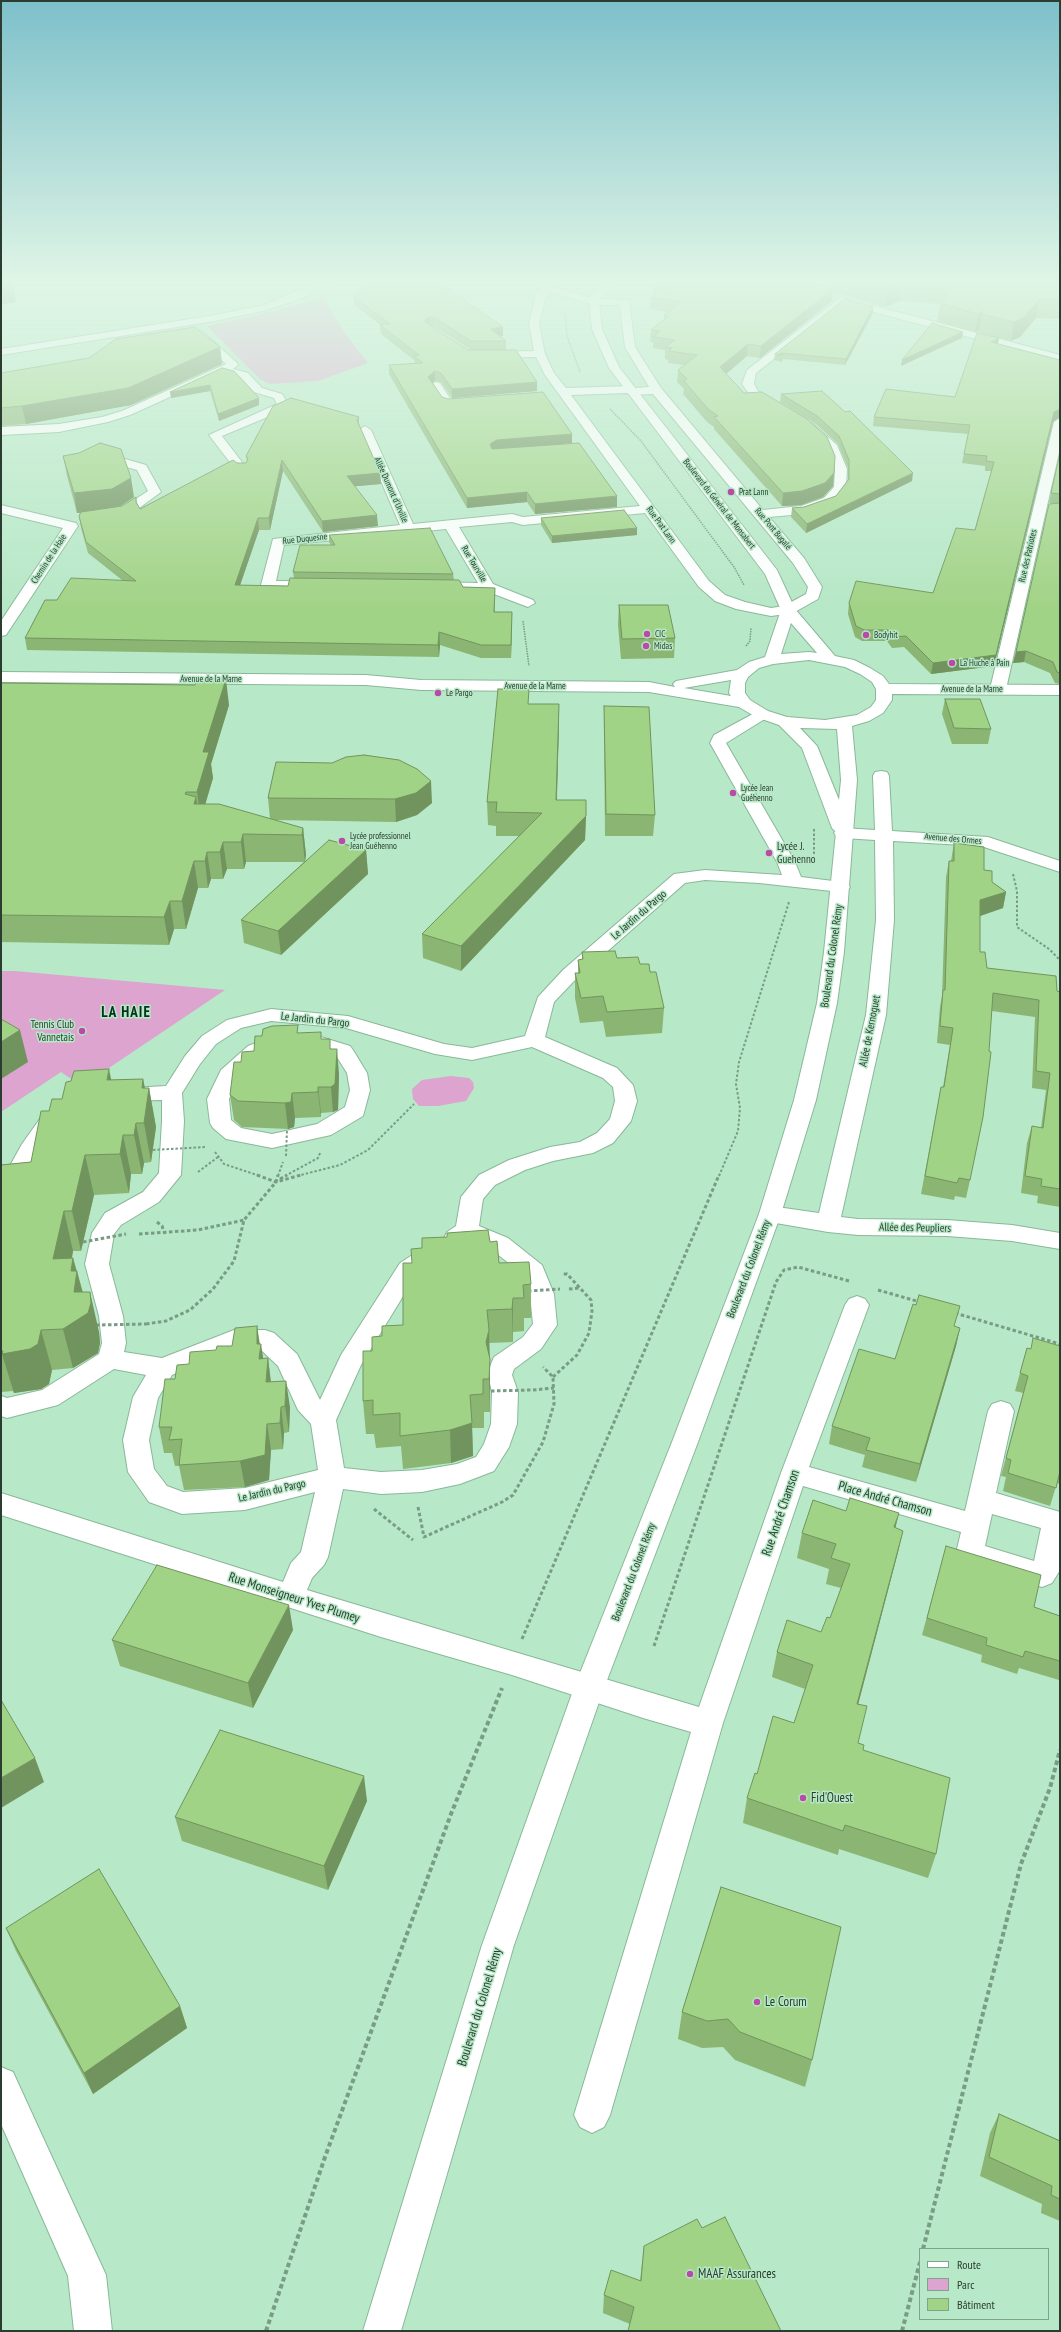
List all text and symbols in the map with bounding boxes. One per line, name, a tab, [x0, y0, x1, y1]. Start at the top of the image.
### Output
street label: Allée Dumont d'Urville	[372, 456, 410, 524]
street label: Boulevard du Général de Monsabert	[681, 457, 757, 551]
marker: Prat Lann	[726, 487, 736, 497]
place label: Prat Lann	[739, 487, 768, 497]
street label: Rue Prat Lann	[644, 504, 678, 546]
street label: Rue Pont Bugalé	[752, 506, 794, 552]
street label: Rue des Patriotes	[1017, 529, 1039, 583]
street label: Rue Duquesne	[282, 531, 328, 547]
street label: Chemin de la Haie	[29, 532, 69, 586]
street label: Rue Tourville	[459, 544, 489, 584]
marker: CIC	[642, 629, 652, 639]
place label: CIC	[655, 629, 665, 639]
marker: Bodyhit	[861, 630, 871, 640]
place label: Bodyhit	[874, 630, 898, 640]
marker: Midas	[641, 641, 651, 651]
place label: Midas	[654, 641, 672, 651]
marker: La Huche à Pain	[947, 658, 957, 668]
place label: La Huche à Pain	[960, 658, 1009, 668]
street label: Avenue de la Marne	[180, 674, 242, 684]
street label: Avenue de la Marne	[504, 681, 566, 691]
street label: Avenue de la Marne	[941, 684, 1003, 694]
marker: Le Pargo	[433, 688, 443, 698]
place label: Le Pargo	[446, 688, 473, 698]
place label: Lycée Jean Guéhenno	[741, 783, 773, 804]
marker: Lycée Jean Guéhenno	[728, 788, 738, 798]
place label: Lycée professionnel Jean Guéhenno	[350, 831, 411, 852]
street label: Avenue des Ormes	[924, 831, 982, 847]
marker: Lycée professionnel Jean Guéhenno	[337, 836, 347, 846]
place label: Lycée J. Guehenno	[777, 840, 816, 866]
marker: Lycée J. Guehenno	[764, 848, 774, 858]
street label: Le Jardin du Pargo	[609, 887, 669, 943]
street label: Boulevard du Colonel Rémy	[818, 904, 846, 1008]
street label: Allée de Kernoguet	[857, 994, 883, 1068]
district label: LA HAIE	[101, 1004, 151, 1022]
street label: Le Jardin du Pargo	[280, 1010, 350, 1030]
place label: Tennis Club Vannetais	[30, 1018, 74, 1044]
marker: Tennis Club Vannetais	[77, 1026, 87, 1036]
street label: Boulevard du Colonel Rémy	[724, 1218, 774, 1320]
street label: Allée des Peupliers	[879, 1221, 951, 1235]
street label: Rue André Chamson	[759, 1468, 803, 1558]
street label: Le Jardin du Pargo	[237, 1477, 307, 1505]
street label: Place André Chamson	[836, 1478, 934, 1520]
street label: Boulevard du Colonel Rémy	[609, 1521, 659, 1623]
street label: Rue Monseigneur Yves Plumey	[227, 1569, 361, 1627]
place label: Fid'Ouest	[811, 1790, 853, 1806]
marker: Fid'Ouest	[798, 1793, 808, 1803]
street label: Boulevard du Colonel Rémy	[455, 1946, 505, 2068]
place label: Le Corum	[765, 1994, 807, 2010]
marker: Le Corum	[752, 1997, 762, 2007]
legend	[919, 2248, 1049, 2320]
text: Route	[957, 2257, 981, 2272]
place label: MAAF Assurances	[698, 2266, 776, 2282]
marker: MAAF Assurances	[685, 2269, 695, 2279]
text: Parc	[957, 2277, 974, 2292]
text: Bâtiment	[957, 2297, 995, 2312]

